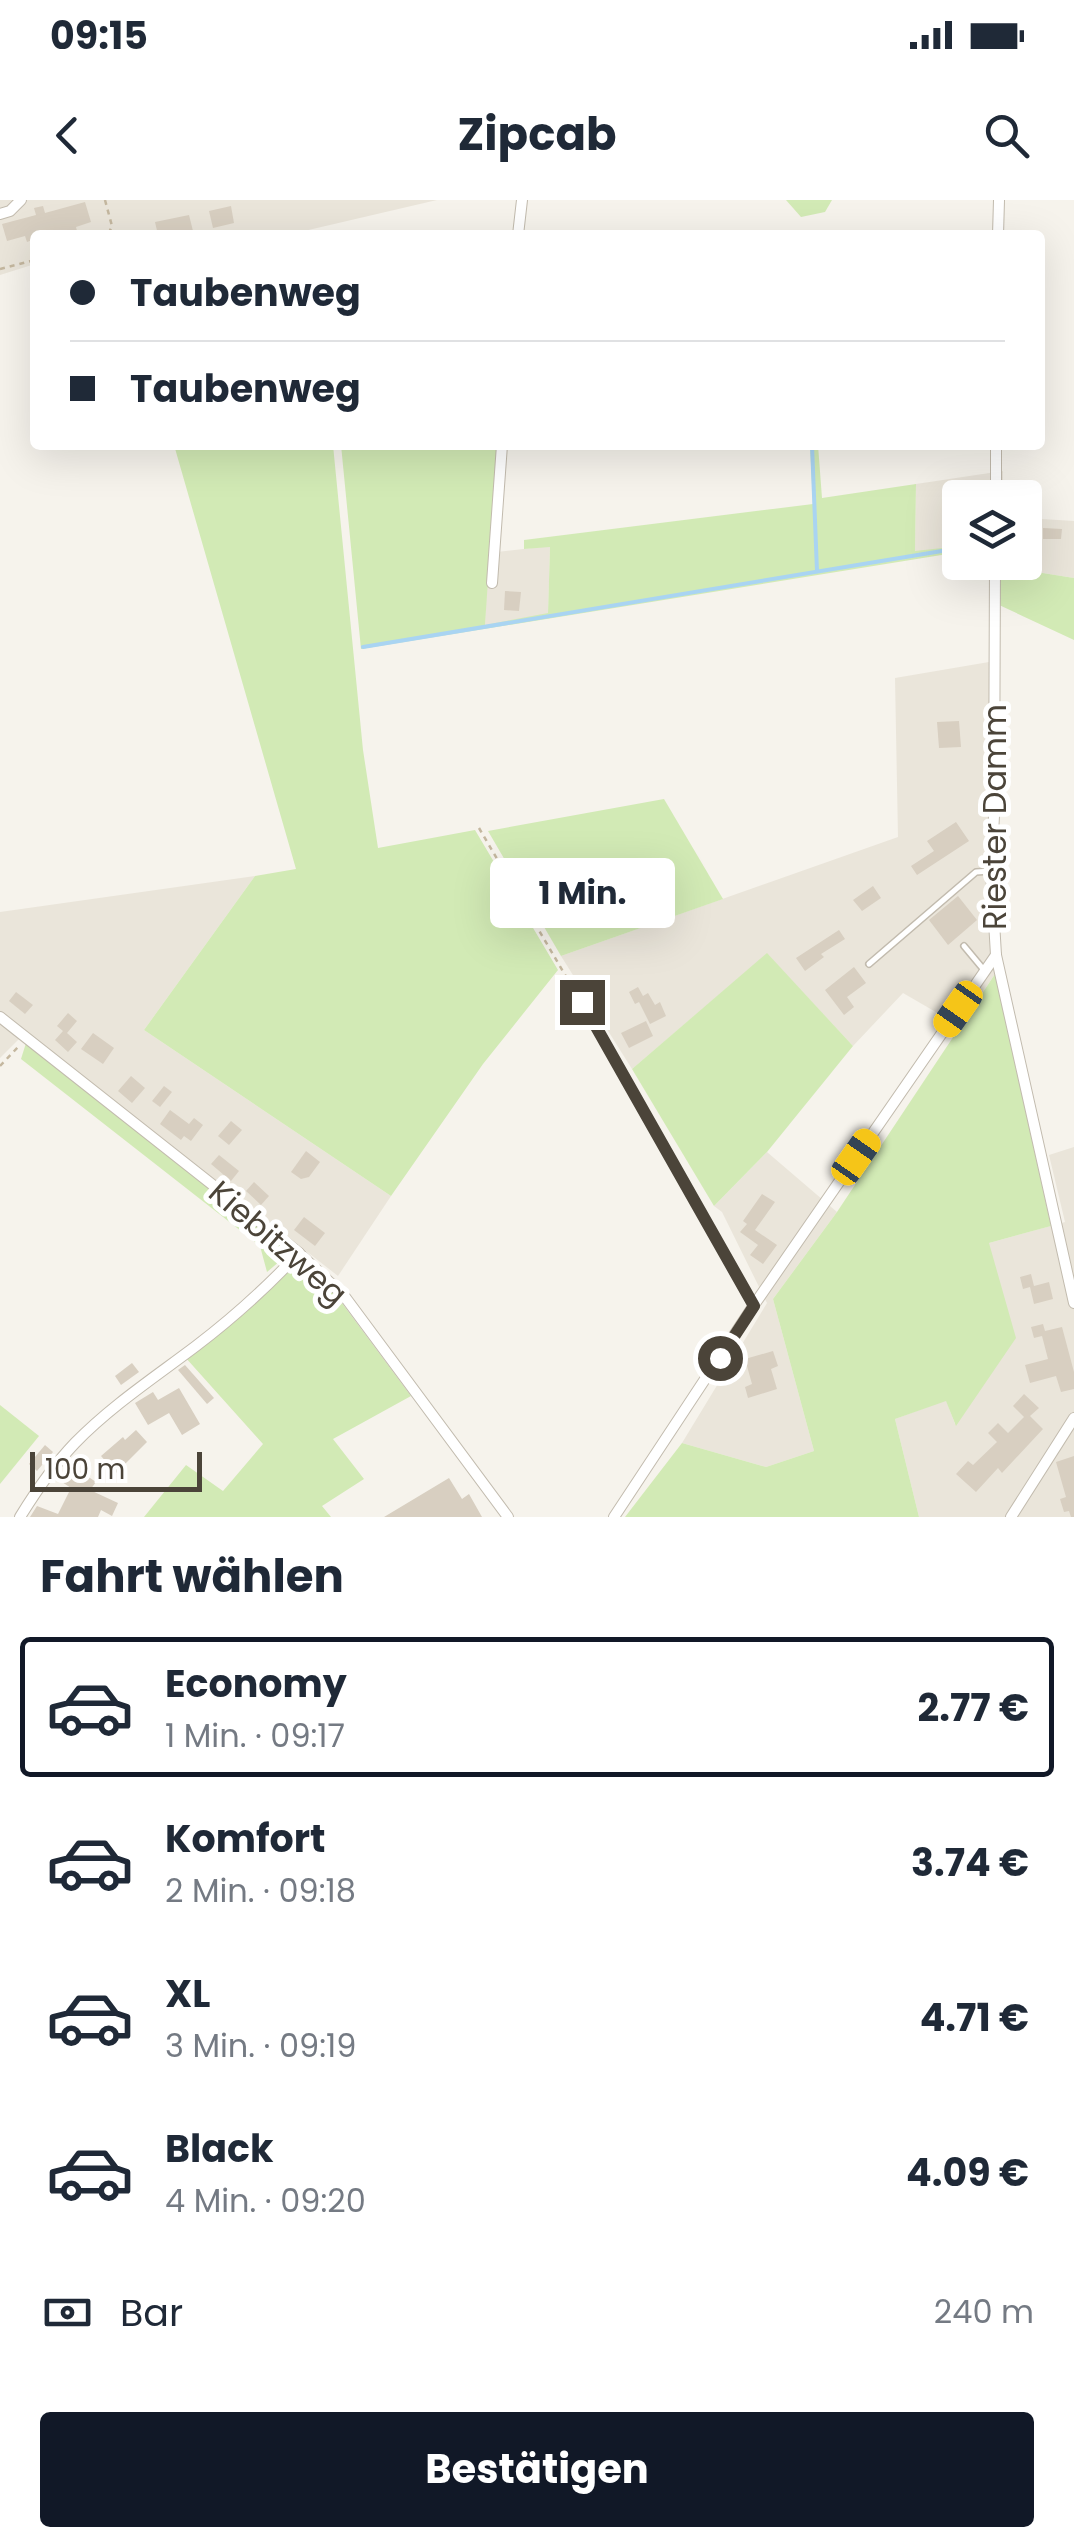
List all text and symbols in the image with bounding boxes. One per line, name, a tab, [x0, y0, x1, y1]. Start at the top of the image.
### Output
text: 09:15	[50, 9, 148, 62]
text: Zipcab	[458, 103, 617, 166]
icon: back	[40, 108, 95, 163]
icon: search	[979, 108, 1034, 163]
text: Taubenweg	[130, 266, 361, 319]
text: Taubenweg	[130, 362, 361, 415]
map controls	[942, 480, 1042, 580]
button: layers	[942, 480, 1042, 580]
street label: Riester Damm	[972, 704, 1017, 930]
callout: 1 Min.	[490, 857, 674, 927]
text: 1 Min.	[538, 870, 627, 915]
car	[929, 976, 987, 1042]
route end	[560, 980, 605, 1025]
car	[827, 1124, 885, 1190]
street label: Kiebitzweg	[199, 1170, 357, 1315]
route start	[698, 1336, 743, 1381]
scale bar	[30, 1447, 202, 1492]
text: 100 m	[45, 1450, 125, 1489]
text: Fahrt wählen	[40, 1545, 344, 1608]
text: Economy	[165, 1657, 347, 1710]
icon: car	[45, 1662, 135, 1752]
text: 2.77 €	[918, 1681, 1029, 1734]
text: 1 Min. · 09:17	[165, 1713, 345, 1758]
text: Komfort	[165, 1812, 326, 1865]
icon: car	[45, 1817, 135, 1907]
text: 3.74 €	[911, 1836, 1029, 1889]
text: 2 Min. · 09:18	[165, 1868, 356, 1913]
text: XL	[165, 1967, 210, 2020]
icon: car	[45, 1972, 135, 2062]
text: 4.71 €	[920, 1991, 1029, 2044]
text: 3 Min. · 09:19	[165, 2023, 356, 2068]
text: Black	[165, 2122, 274, 2175]
icon: car	[45, 2127, 135, 2217]
text: 4.09 €	[906, 2146, 1029, 2199]
text: 4 Min. · 09:20	[165, 2178, 366, 2223]
icon: cash	[40, 2285, 95, 2340]
text: Bar	[120, 2286, 183, 2339]
text: 240 m	[934, 2289, 1034, 2334]
button: Bestätigen	[40, 2412, 1034, 2527]

